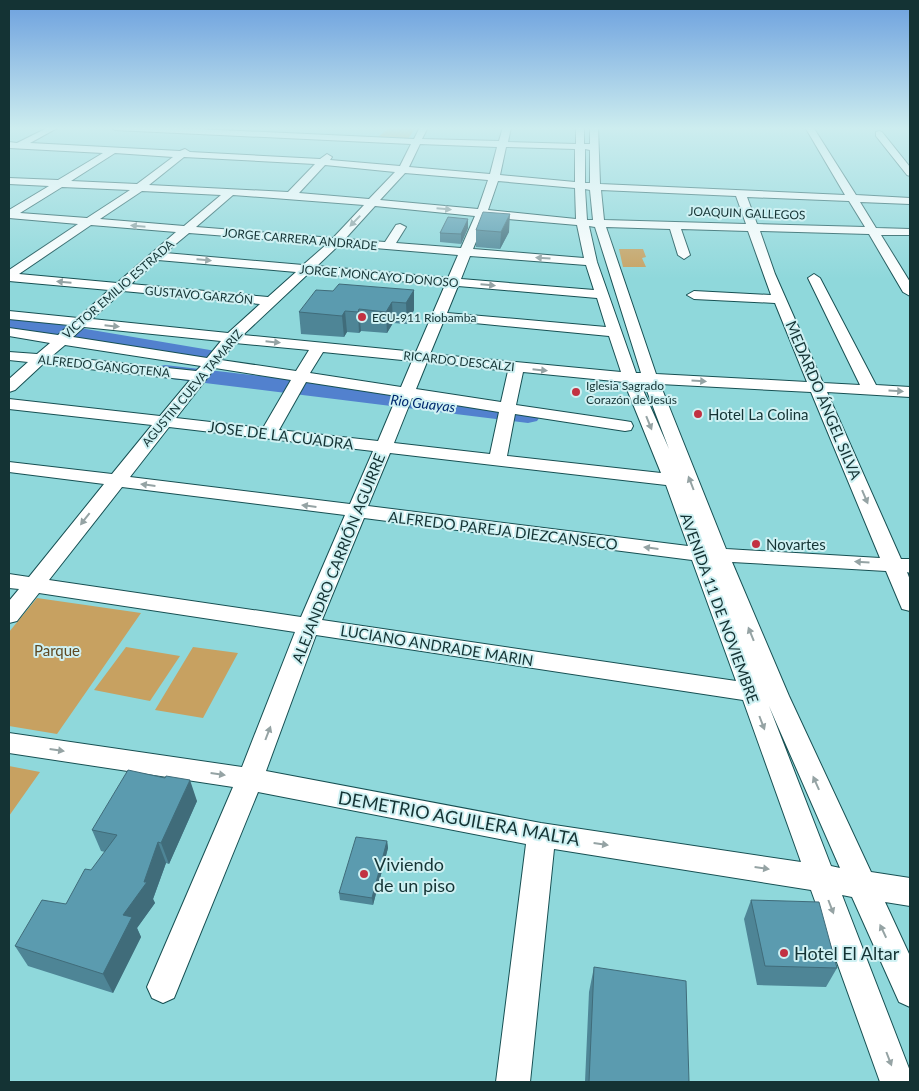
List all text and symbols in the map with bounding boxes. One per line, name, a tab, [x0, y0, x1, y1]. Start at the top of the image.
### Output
street label: JOAQUIN GALLEGOS	[688, 203, 806, 223]
one-way arrow	[436, 206, 452, 214]
one-way arrow	[349, 215, 361, 227]
one-way arrow	[130, 222, 146, 230]
street label: JORGE CARRERA ANDRADE	[222, 225, 378, 253]
street label: VICTOR EMILIO ESTRADA	[59, 236, 178, 342]
one-way arrow	[535, 254, 551, 262]
one-way arrow	[196, 257, 212, 265]
street label: JORGE MONCAYO DONOSO	[299, 262, 459, 290]
one-way arrow	[56, 278, 72, 286]
one-way arrow	[480, 282, 496, 290]
street label: GUSTAVO GARZÓN	[144, 283, 254, 307]
place label: ECU-911 Riobamba	[372, 310, 476, 325]
marker: ECU-911 Riobamba	[356, 311, 368, 323]
street label: MEDARDO ÁNGEL SILVA	[782, 318, 866, 483]
one-way arrow	[104, 322, 120, 330]
street label: AGUSTIN CUEVA TAMARIZ	[139, 326, 245, 450]
one-way arrow	[266, 338, 282, 346]
street label: RICARDO DESCALZI	[403, 348, 515, 374]
street label: ALFREDO GANGOTENA	[37, 352, 172, 380]
one-way arrow	[532, 366, 548, 374]
one-way arrow	[691, 377, 707, 385]
place label: Iglesia Sagrado Corazón de Jesús	[586, 378, 677, 407]
marker: Iglesia Sagrado Corazón de Jesús	[570, 386, 582, 398]
one-way arrow	[888, 388, 904, 396]
water label: Rio Guayas	[390, 391, 457, 415]
place label: Hotel La Colina	[708, 405, 809, 423]
marker: Hotel La Colina	[692, 408, 704, 420]
one-way arrow	[646, 416, 654, 430]
street label: JOSE DE LA CUADRA	[207, 417, 355, 453]
street label: ALEJANDRO CARRIÓN AGUIRRE	[288, 451, 388, 665]
one-way arrow	[687, 475, 695, 490]
one-way arrow	[140, 481, 156, 489]
one-way arrow	[862, 490, 870, 504]
one-way arrow	[301, 502, 317, 510]
street label: ALFREDO PAREJA DIEZCANSECO	[387, 507, 619, 553]
street label: AVENIDA 11 DE NOVIEMBRE	[677, 510, 763, 706]
one-way arrow	[80, 512, 90, 526]
place label: Novartes	[766, 535, 826, 553]
marker: Novartes	[750, 538, 762, 550]
one-way arrow	[642, 544, 658, 552]
one-way arrow	[853, 558, 869, 566]
street label: LUCIANO ANDRADE MARIN	[339, 621, 535, 669]
one-way arrow	[747, 626, 754, 641]
park label: Parque	[34, 641, 80, 659]
one-way arrow	[759, 715, 766, 730]
one-way arrow	[265, 726, 272, 741]
one-way arrow	[49, 747, 65, 755]
one-way arrow	[210, 770, 226, 778]
one-way arrow	[811, 776, 819, 790]
street label: DEMETRIO AGUILERA MALTA	[336, 786, 582, 850]
one-way arrow	[594, 841, 610, 849]
place label: Viviendo de un piso	[374, 853, 455, 896]
one-way arrow	[754, 865, 770, 873]
marker: Viviendo de un piso	[358, 868, 370, 880]
one-way arrow	[828, 900, 835, 915]
one-way arrow	[878, 924, 886, 938]
place label: Hotel El Altar	[794, 942, 900, 964]
marker: Hotel El Altar	[778, 947, 790, 959]
one-way arrow	[886, 1052, 893, 1067]

